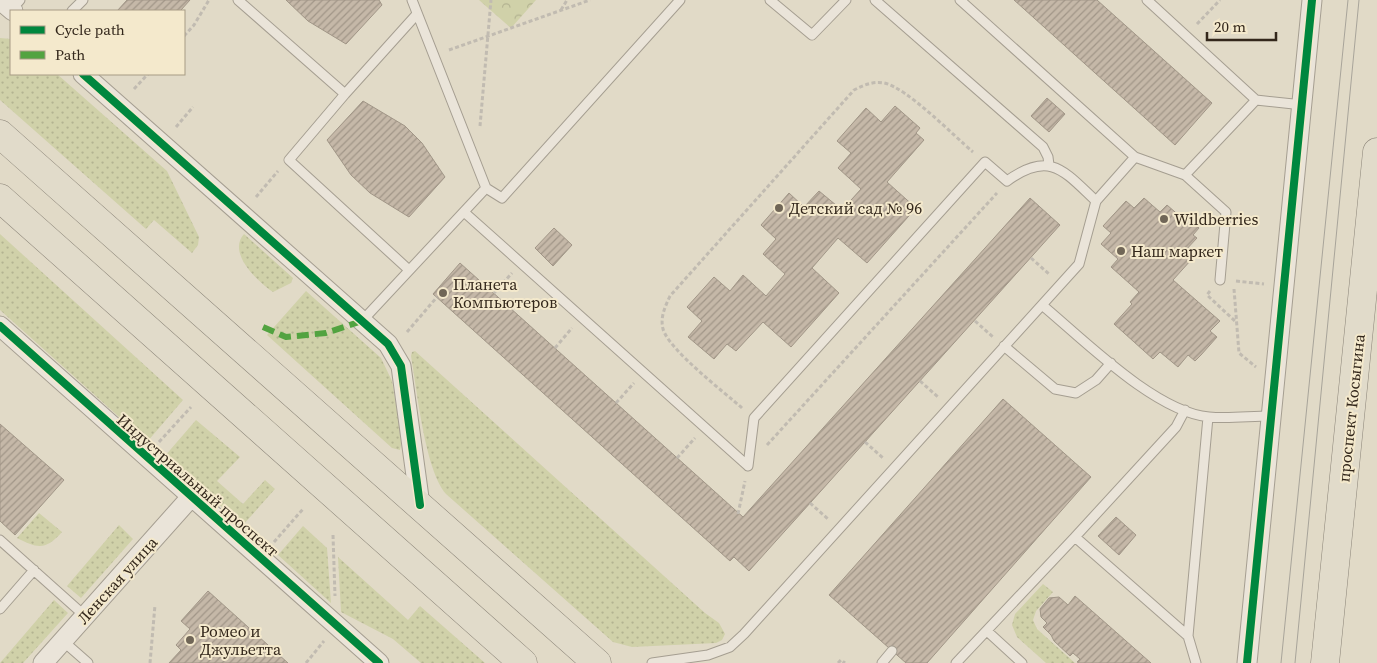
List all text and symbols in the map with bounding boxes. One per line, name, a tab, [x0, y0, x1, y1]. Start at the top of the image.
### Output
legend	[10, 10, 185, 75]
scale bar	[1207, 10, 1276, 42]
text: 20 m	[1214, 16, 1246, 37]
text: Cycle path	[55, 19, 125, 40]
text: Path	[55, 44, 85, 65]
place label: Детский сад № 96	[789, 197, 922, 219]
marker: Детский сад № 96	[773, 202, 785, 214]
place label: Wildberries	[1174, 208, 1259, 230]
marker: Wildberries	[1158, 213, 1170, 225]
place label: Наш маркет	[1131, 240, 1223, 262]
marker: Наш маркет	[1115, 245, 1127, 257]
place label: Планета Компьютеров	[453, 273, 557, 313]
marker: Планета Компьютеров	[437, 287, 449, 299]
street label: проспект Косыгина	[1332, 332, 1370, 483]
street label: Индустриальный проспект	[112, 408, 284, 562]
street label: Ленская улица	[72, 531, 163, 629]
place label: Ромео и Джульетта	[200, 620, 282, 660]
marker: Ромео и Джульетта	[184, 634, 196, 646]

